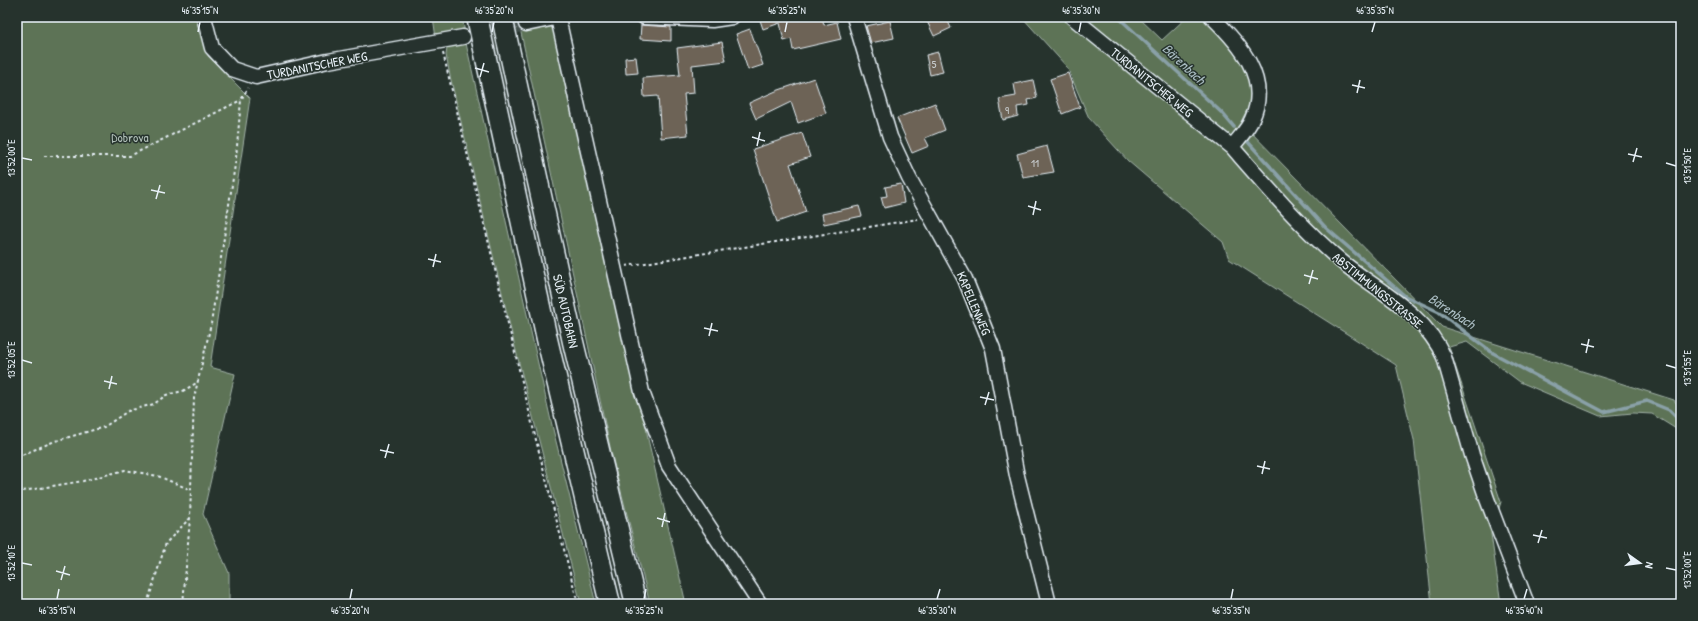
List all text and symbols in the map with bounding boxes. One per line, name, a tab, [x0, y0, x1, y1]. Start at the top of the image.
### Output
text: 46°35'15"N	[182, 4, 218, 17]
text: 46°35'20"N	[475, 4, 513, 17]
text: 46°35'25"N	[768, 4, 806, 17]
text: 46°35'30"N	[1062, 4, 1100, 17]
text: 46°35'35"N	[1356, 4, 1394, 17]
water label: Bärenbach	[1159, 39, 1211, 89]
street label: TURDANITSCHER WEG	[1107, 43, 1198, 121]
street label: TURDANITSCHER WEG	[265, 46, 369, 84]
house number: 5	[932, 57, 937, 71]
house number: 9	[1005, 103, 1009, 117]
park label: Dobrova	[111, 128, 149, 146]
text: 13°52'00"E	[5, 139, 18, 177]
text: 13°51'50"E	[1681, 147, 1694, 184]
house number: 11	[1031, 156, 1039, 170]
street label: ABSTIMMUNGSSTRASSE	[1329, 248, 1427, 332]
street label: KAPELLENWEG	[953, 268, 996, 338]
street label: SÜD AUTOBAHN	[549, 272, 583, 350]
water label: Bärenbach	[1425, 288, 1480, 333]
text: 13°52'05"E	[5, 341, 18, 379]
text: 13°51'55"E	[1681, 350, 1694, 386]
north arrow	[1620, 543, 1660, 583]
text: 13°52'10"E	[5, 544, 18, 581]
text: 13°52'00"E	[1681, 551, 1694, 589]
text: N	[1642, 561, 1657, 570]
text: 46°35'15"N	[39, 604, 75, 617]
text: 46°35'20"N	[331, 604, 369, 617]
text: 46°35'25"N	[625, 604, 663, 617]
text: 46°35'30"N	[918, 604, 956, 617]
text: 46°35'35"N	[1212, 604, 1250, 617]
text: 46°35'40"N	[1506, 604, 1543, 617]

